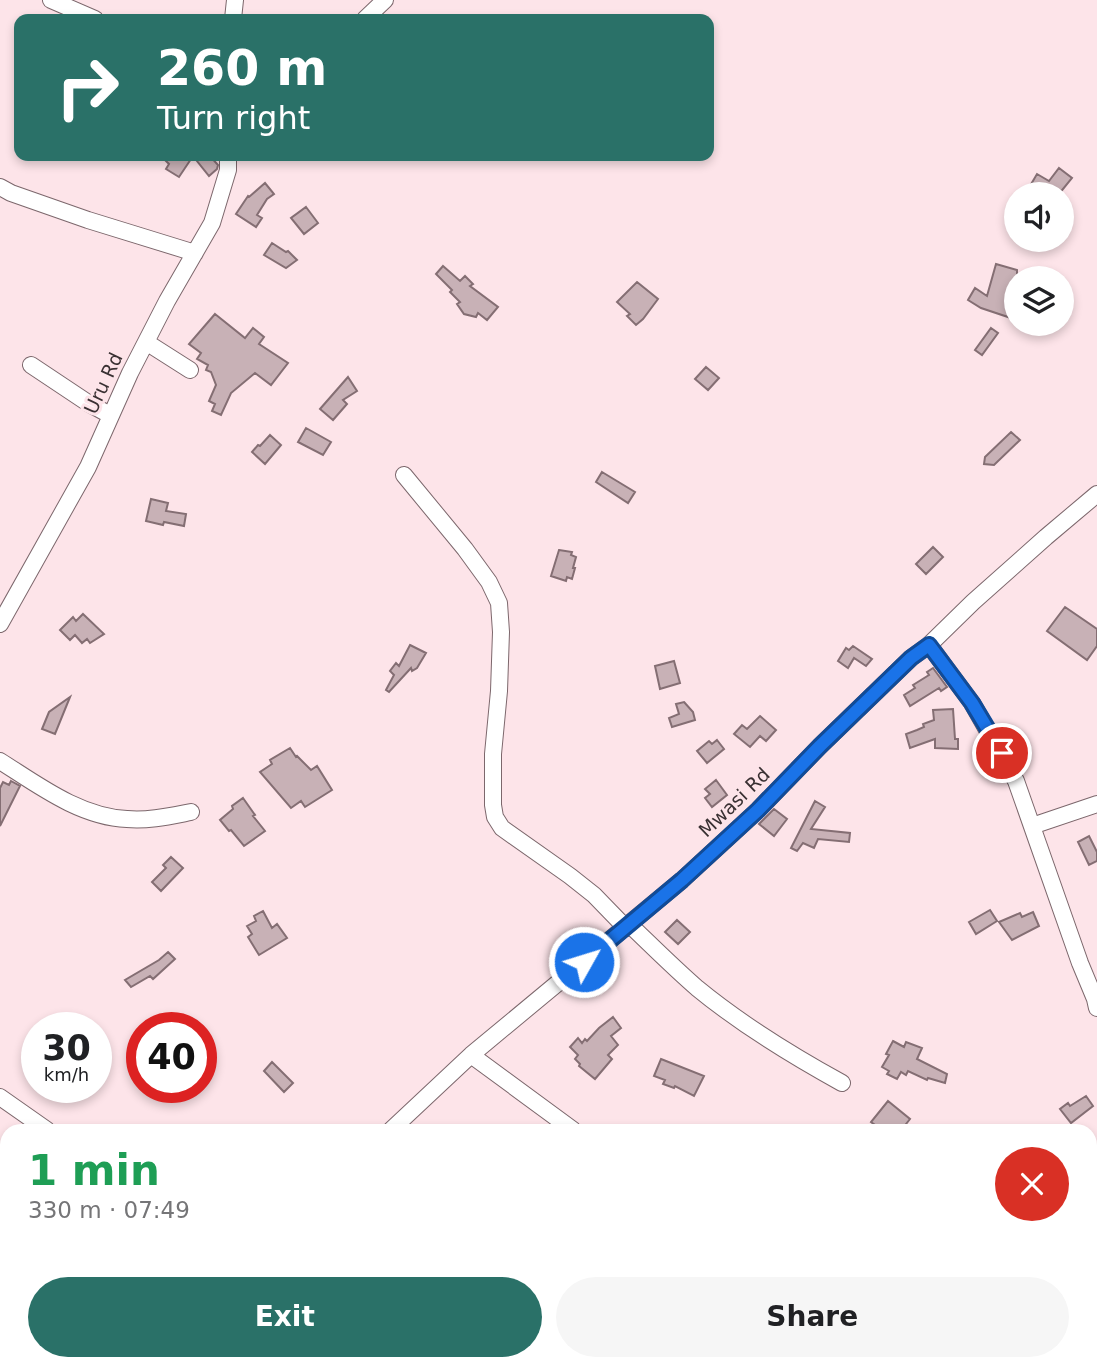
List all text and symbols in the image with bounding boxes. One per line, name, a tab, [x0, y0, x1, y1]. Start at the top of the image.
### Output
text: 260 m	[157, 40, 327, 97]
icon: right	[42, 42, 133, 133]
text: Turn right	[157, 99, 310, 137]
map controls	[1004, 182, 1074, 336]
button: sound	[1004, 182, 1074, 252]
button: layers	[1004, 266, 1074, 336]
street label: Uru Rd	[79, 349, 127, 417]
pin	[972, 723, 1032, 783]
icon: arrive	[983, 734, 1021, 772]
street label: Mwasi Rd	[694, 763, 774, 841]
position arrow	[547, 925, 621, 999]
speed limit sign: 40	[126, 1012, 217, 1103]
text: 30	[42, 1028, 91, 1068]
text: km/h	[44, 1064, 89, 1085]
text: 1 min	[28, 1146, 160, 1195]
button: close	[995, 1147, 1069, 1221]
text: 330 m · 07:49	[28, 1197, 190, 1223]
button: Exit	[28, 1277, 542, 1357]
button: Share	[556, 1277, 1069, 1357]

